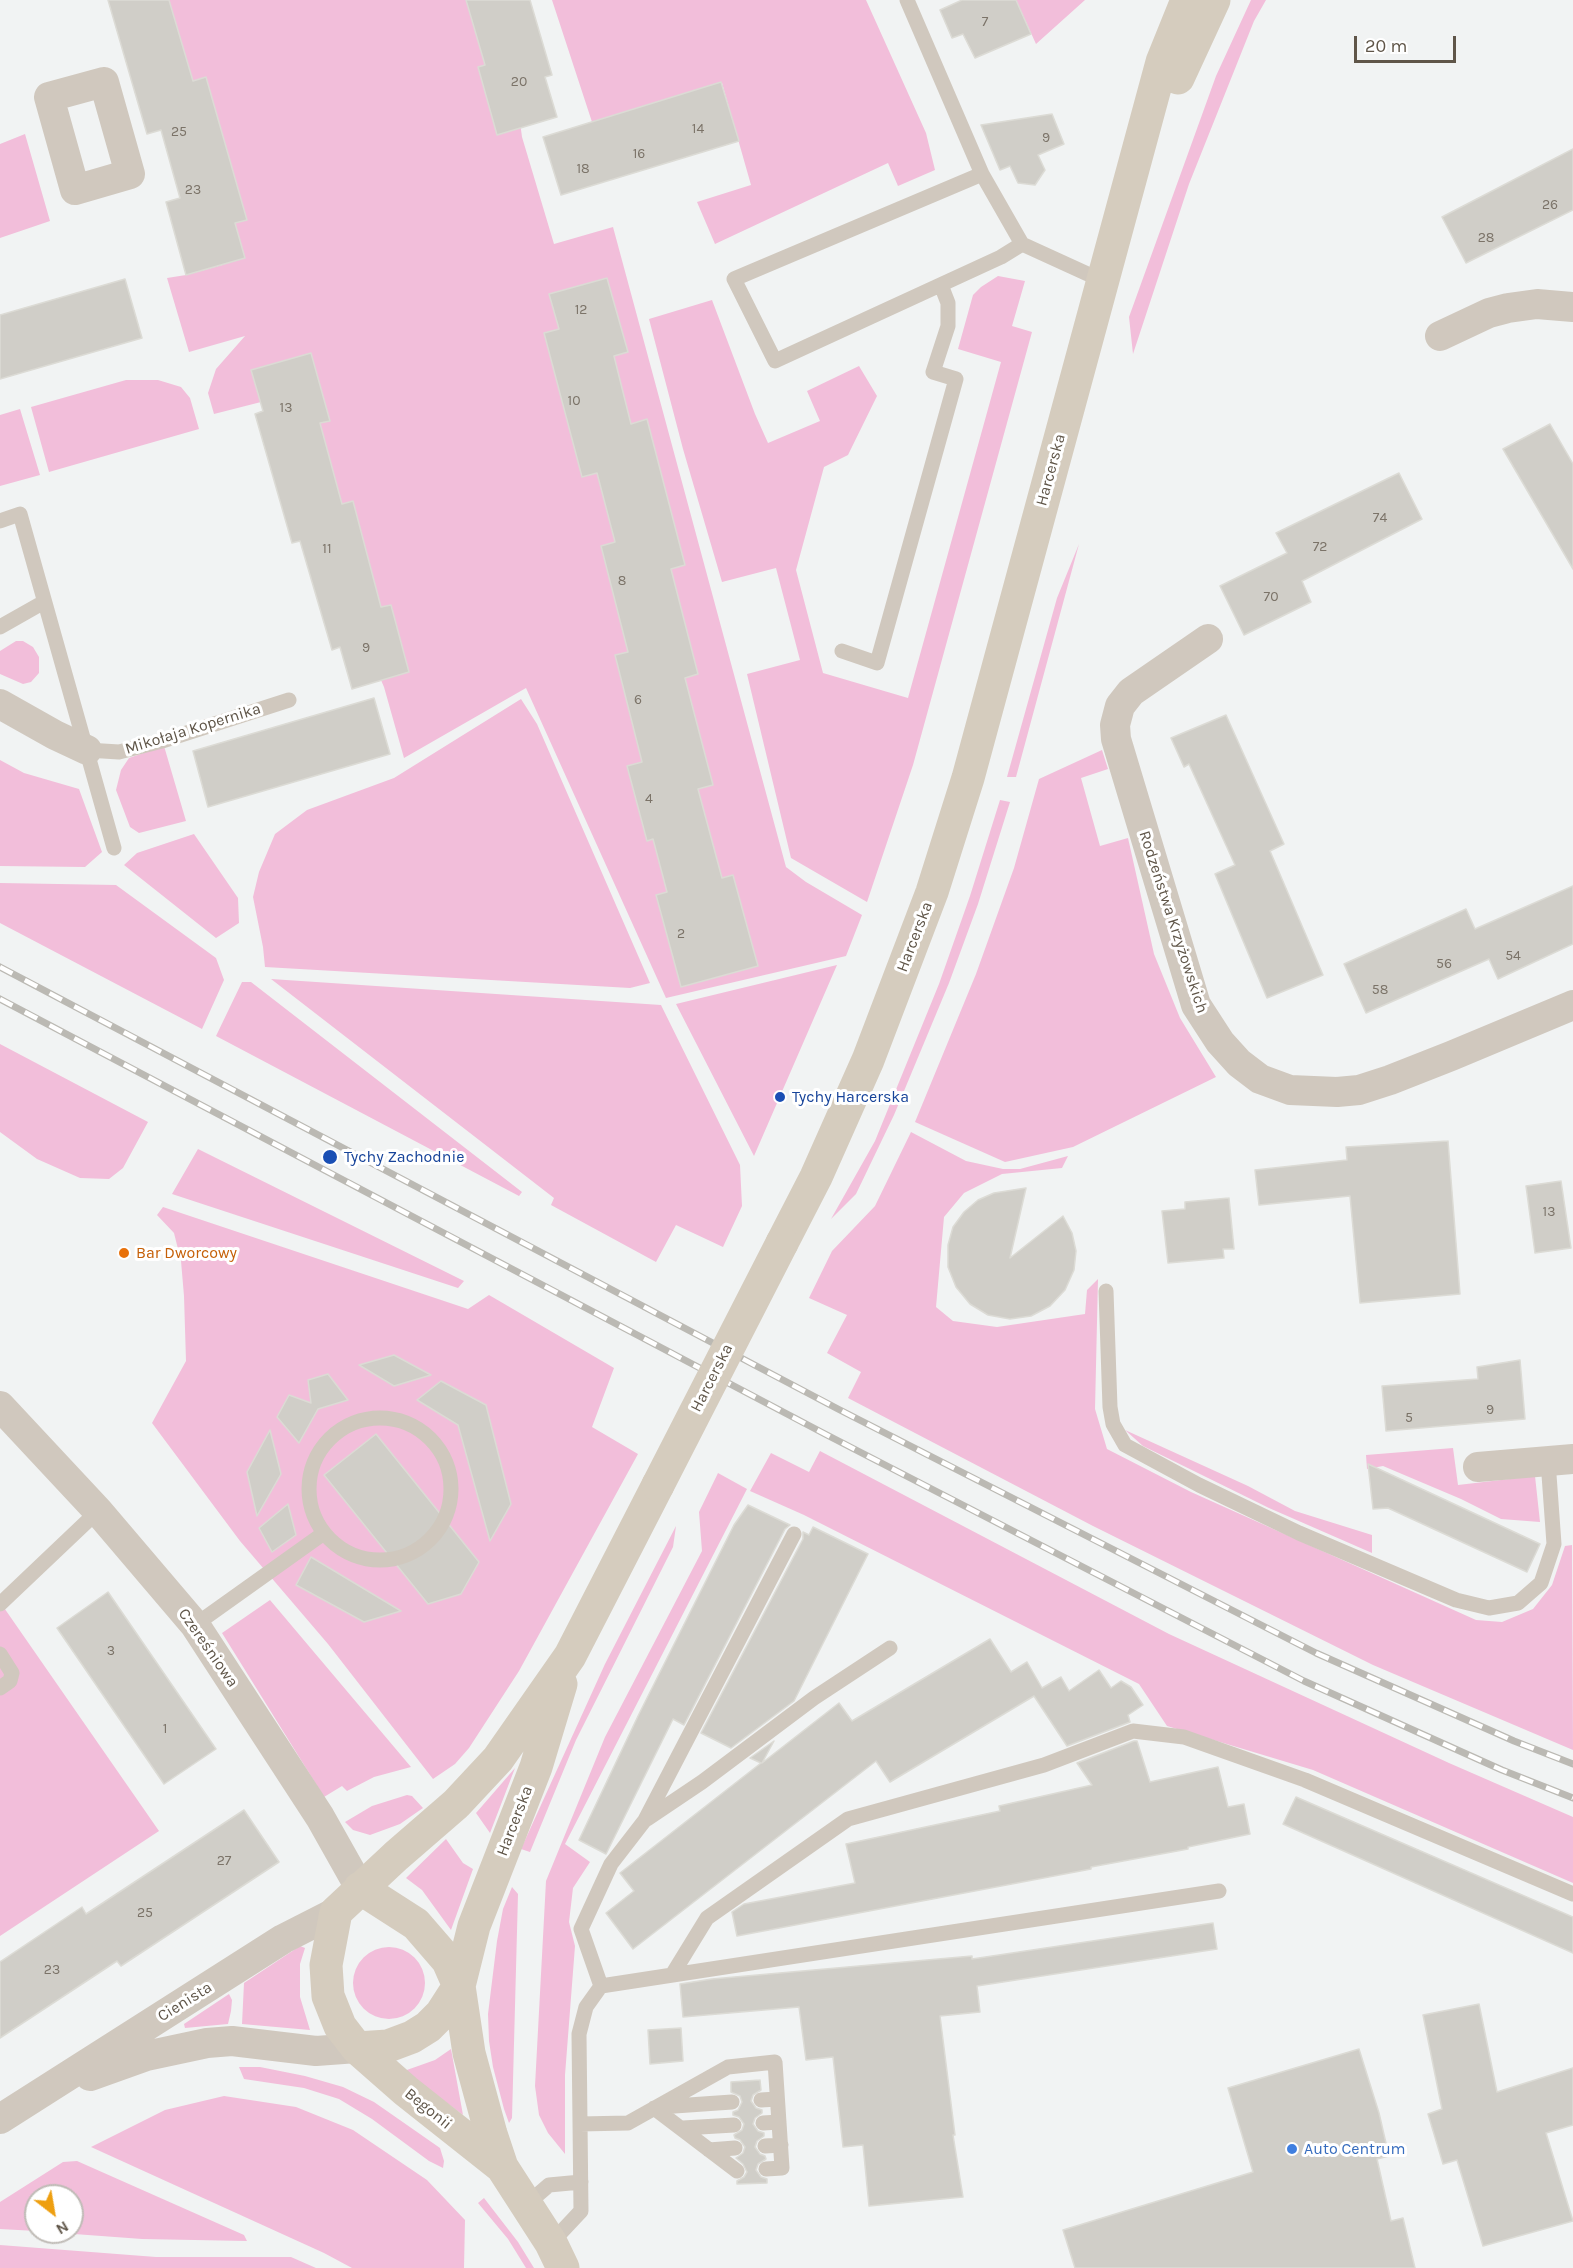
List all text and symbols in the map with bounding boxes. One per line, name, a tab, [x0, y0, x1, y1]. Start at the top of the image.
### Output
house number: 7	[982, 14, 988, 30]
scale bar	[1357, 24, 1459, 62]
text: 20 m	[1365, 35, 1407, 57]
house number: 20	[511, 74, 527, 90]
house number: 14	[692, 121, 704, 137]
house number: 25	[171, 124, 187, 140]
house number: 9	[1042, 130, 1050, 146]
house number: 16	[633, 146, 645, 162]
house number: 18	[576, 161, 590, 177]
house number: 23	[185, 182, 201, 198]
house number: 26	[1542, 197, 1558, 213]
house number: 28	[1478, 230, 1494, 246]
house number: 12	[575, 302, 587, 318]
house number: 10	[568, 393, 580, 409]
house number: 13	[280, 400, 292, 416]
street label: Harcerska	[1032, 432, 1070, 508]
house number: 74	[1373, 510, 1387, 526]
house number: 72	[1313, 539, 1327, 555]
house number: 11	[322, 541, 332, 557]
house number: 8	[618, 573, 626, 589]
house number: 70	[1264, 589, 1278, 605]
house number: 9	[362, 640, 370, 656]
house number: 6	[634, 692, 642, 708]
street label: Mikołaja Kopernika	[123, 699, 263, 759]
house number: 4	[645, 791, 653, 807]
street label: Rodzeństwa Krzyżowskich	[1134, 828, 1212, 1016]
street label: Harcerska	[893, 899, 937, 975]
house number: 2	[677, 926, 685, 942]
house number: 54	[1505, 948, 1521, 964]
house number: 56	[1436, 956, 1452, 972]
house number: 58	[1372, 982, 1388, 998]
place label: Tychy Harcerska	[792, 1087, 909, 1107]
marker: Tychy Harcerska	[773, 1090, 787, 1104]
place label: Tychy Zachodnie	[344, 1147, 464, 1167]
marker: Tychy Zachodnie	[321, 1148, 339, 1166]
house number: 13	[1543, 1204, 1555, 1220]
place label: Bar Dworcowy	[136, 1243, 237, 1263]
marker: Bar Dworcowy	[117, 1246, 131, 1260]
street label: Harcerska	[687, 1341, 737, 1415]
house number: 9	[1486, 1402, 1494, 1418]
house number: 5	[1405, 1410, 1413, 1426]
street label: Czereśniowa	[174, 1605, 242, 1691]
house number: 3	[107, 1643, 115, 1659]
house number: 1	[163, 1721, 167, 1737]
street label: Harcerska	[493, 1783, 537, 1859]
house number: 27	[217, 1853, 231, 1869]
house number: 25	[137, 1905, 153, 1921]
house number: 23	[44, 1962, 60, 1978]
street label: Cienista	[154, 1978, 216, 2026]
street label: Begonii	[401, 2084, 455, 2134]
place label: Auto Centrum	[1304, 2139, 1406, 2159]
marker: Auto Centrum	[1285, 2142, 1299, 2156]
north arrow	[24, 2184, 84, 2244]
text: N	[53, 2217, 72, 2239]

